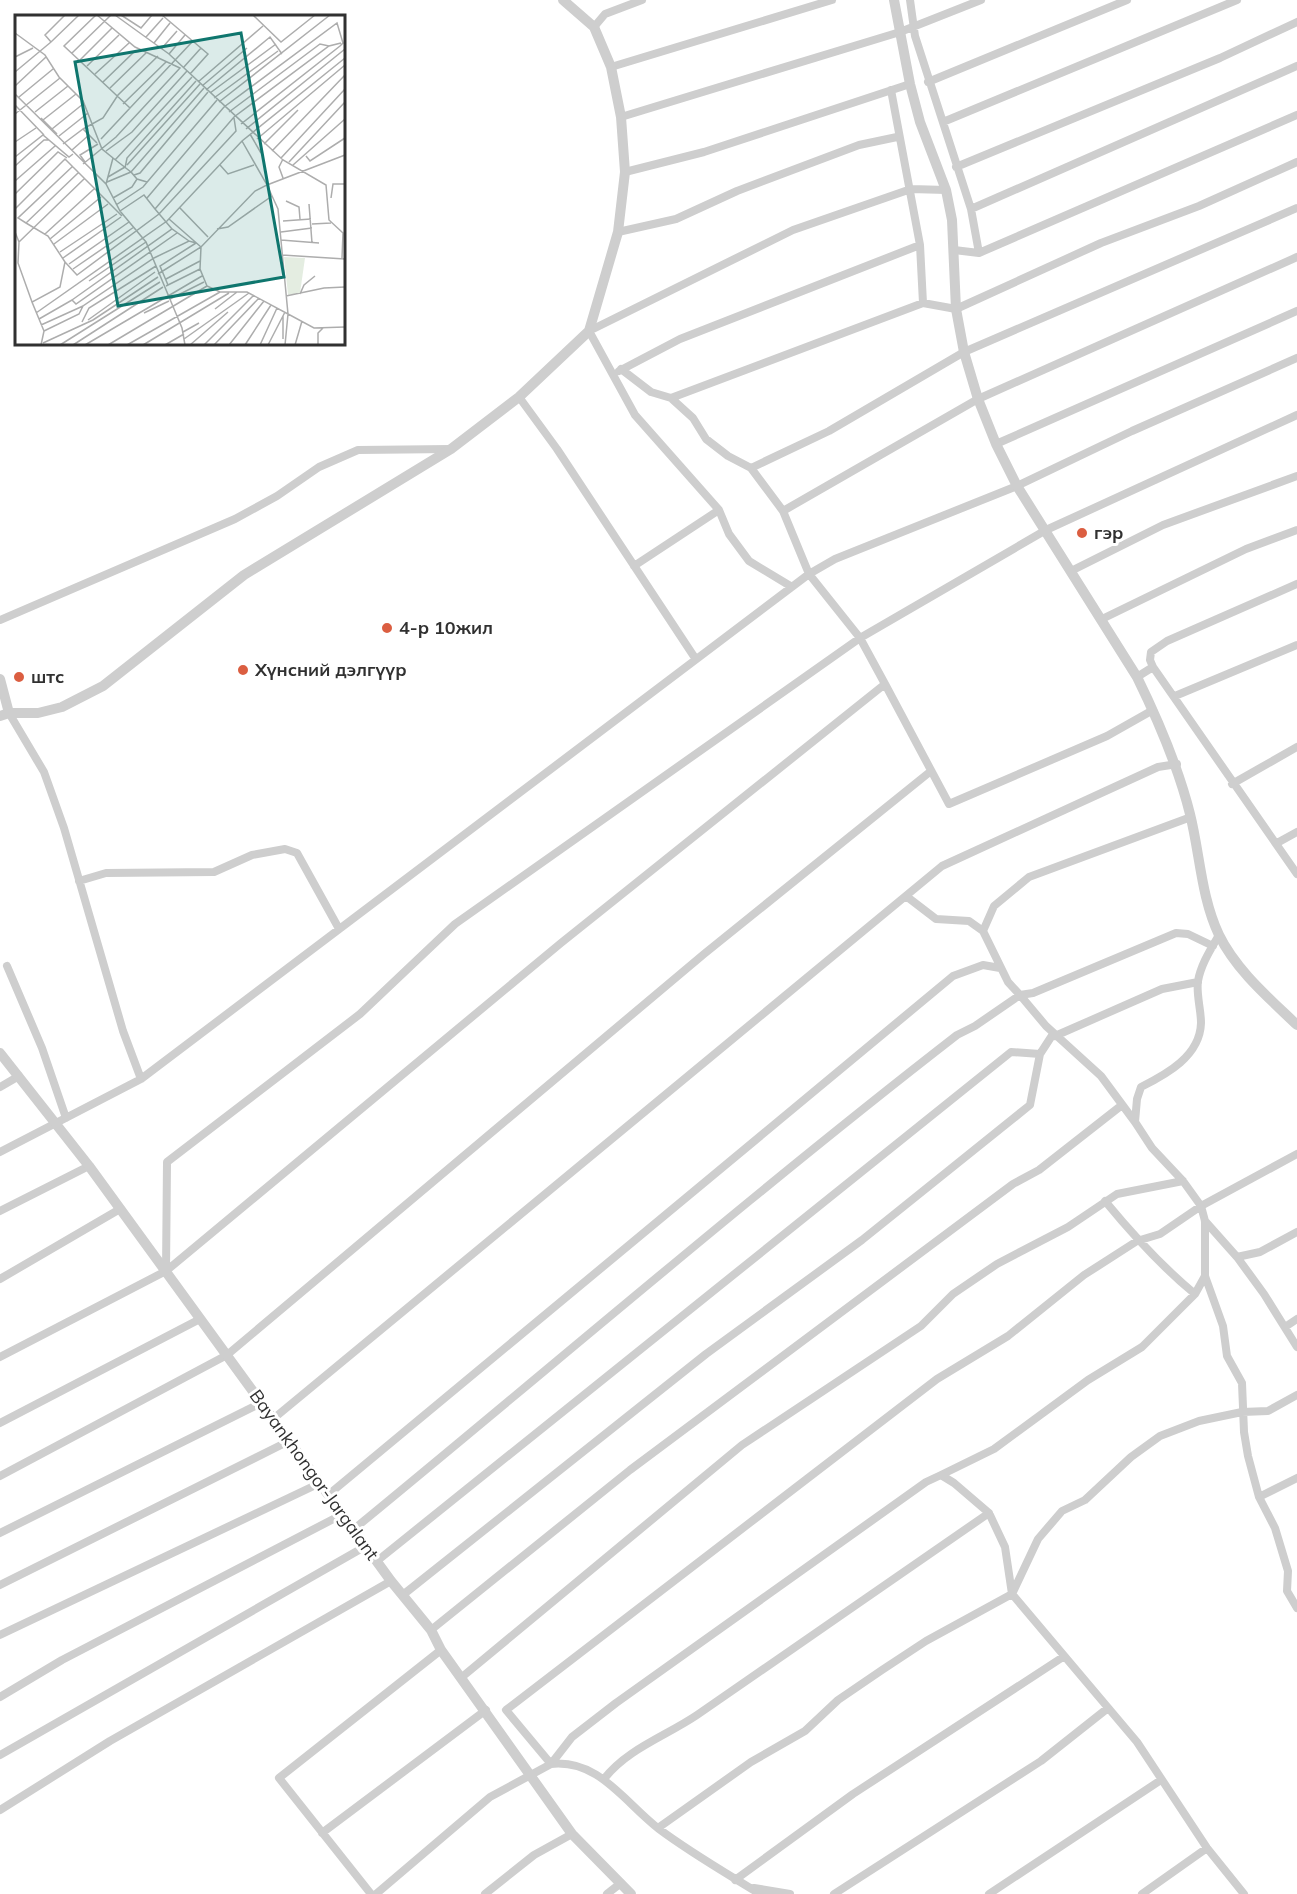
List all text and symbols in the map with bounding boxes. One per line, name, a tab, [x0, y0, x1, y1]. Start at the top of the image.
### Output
inset map	[15, 15, 345, 345]
place label: гэр	[1094, 521, 1124, 544]
marker: гэр	[1075, 526, 1089, 540]
place label: 4-р 10жил	[399, 616, 493, 639]
marker: 4-р 10жил	[380, 621, 394, 635]
place label: Хүнсний дэлгүүр	[254, 658, 407, 681]
marker: Хүнсний дэлгүүр	[236, 663, 250, 677]
place label: штс	[31, 665, 64, 688]
marker: штс	[12, 670, 26, 684]
street label: Bayankhongor-Jargalant	[245, 1385, 384, 1565]

